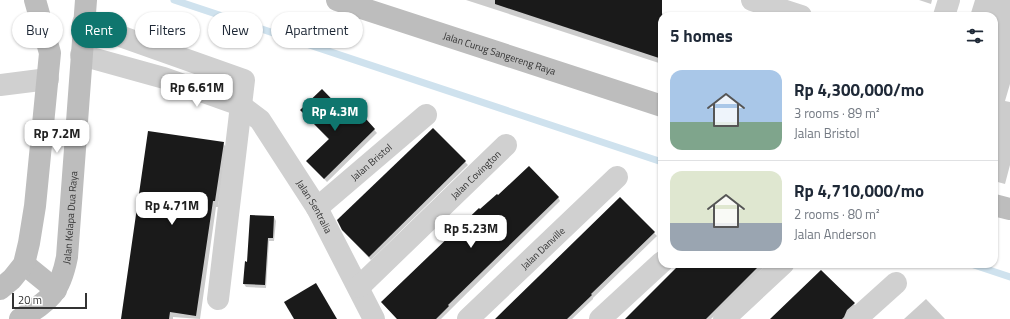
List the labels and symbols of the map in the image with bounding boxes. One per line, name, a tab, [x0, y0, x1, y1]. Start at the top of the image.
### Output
street label: Jalan Curug Sangereng Raya	[441, 28, 558, 78]
pin: Rp 6.61M	[156, 74, 238, 108]
pin: Rp 4.3M	[298, 98, 372, 132]
pin: Rp 7.2M	[20, 120, 94, 154]
street label: Jalan Bristol	[347, 140, 395, 184]
street label: Jalan Covington	[447, 146, 504, 202]
street label: Jalan Kelapa Dua Raya	[58, 170, 81, 266]
street label: Jalan Sentralia	[293, 176, 336, 236]
pin: Rp 4.71M	[131, 192, 213, 226]
pin: Rp 5.23M	[430, 215, 512, 249]
street label: Jalan Danville	[517, 223, 568, 273]
scale bar	[12, 291, 87, 310]

